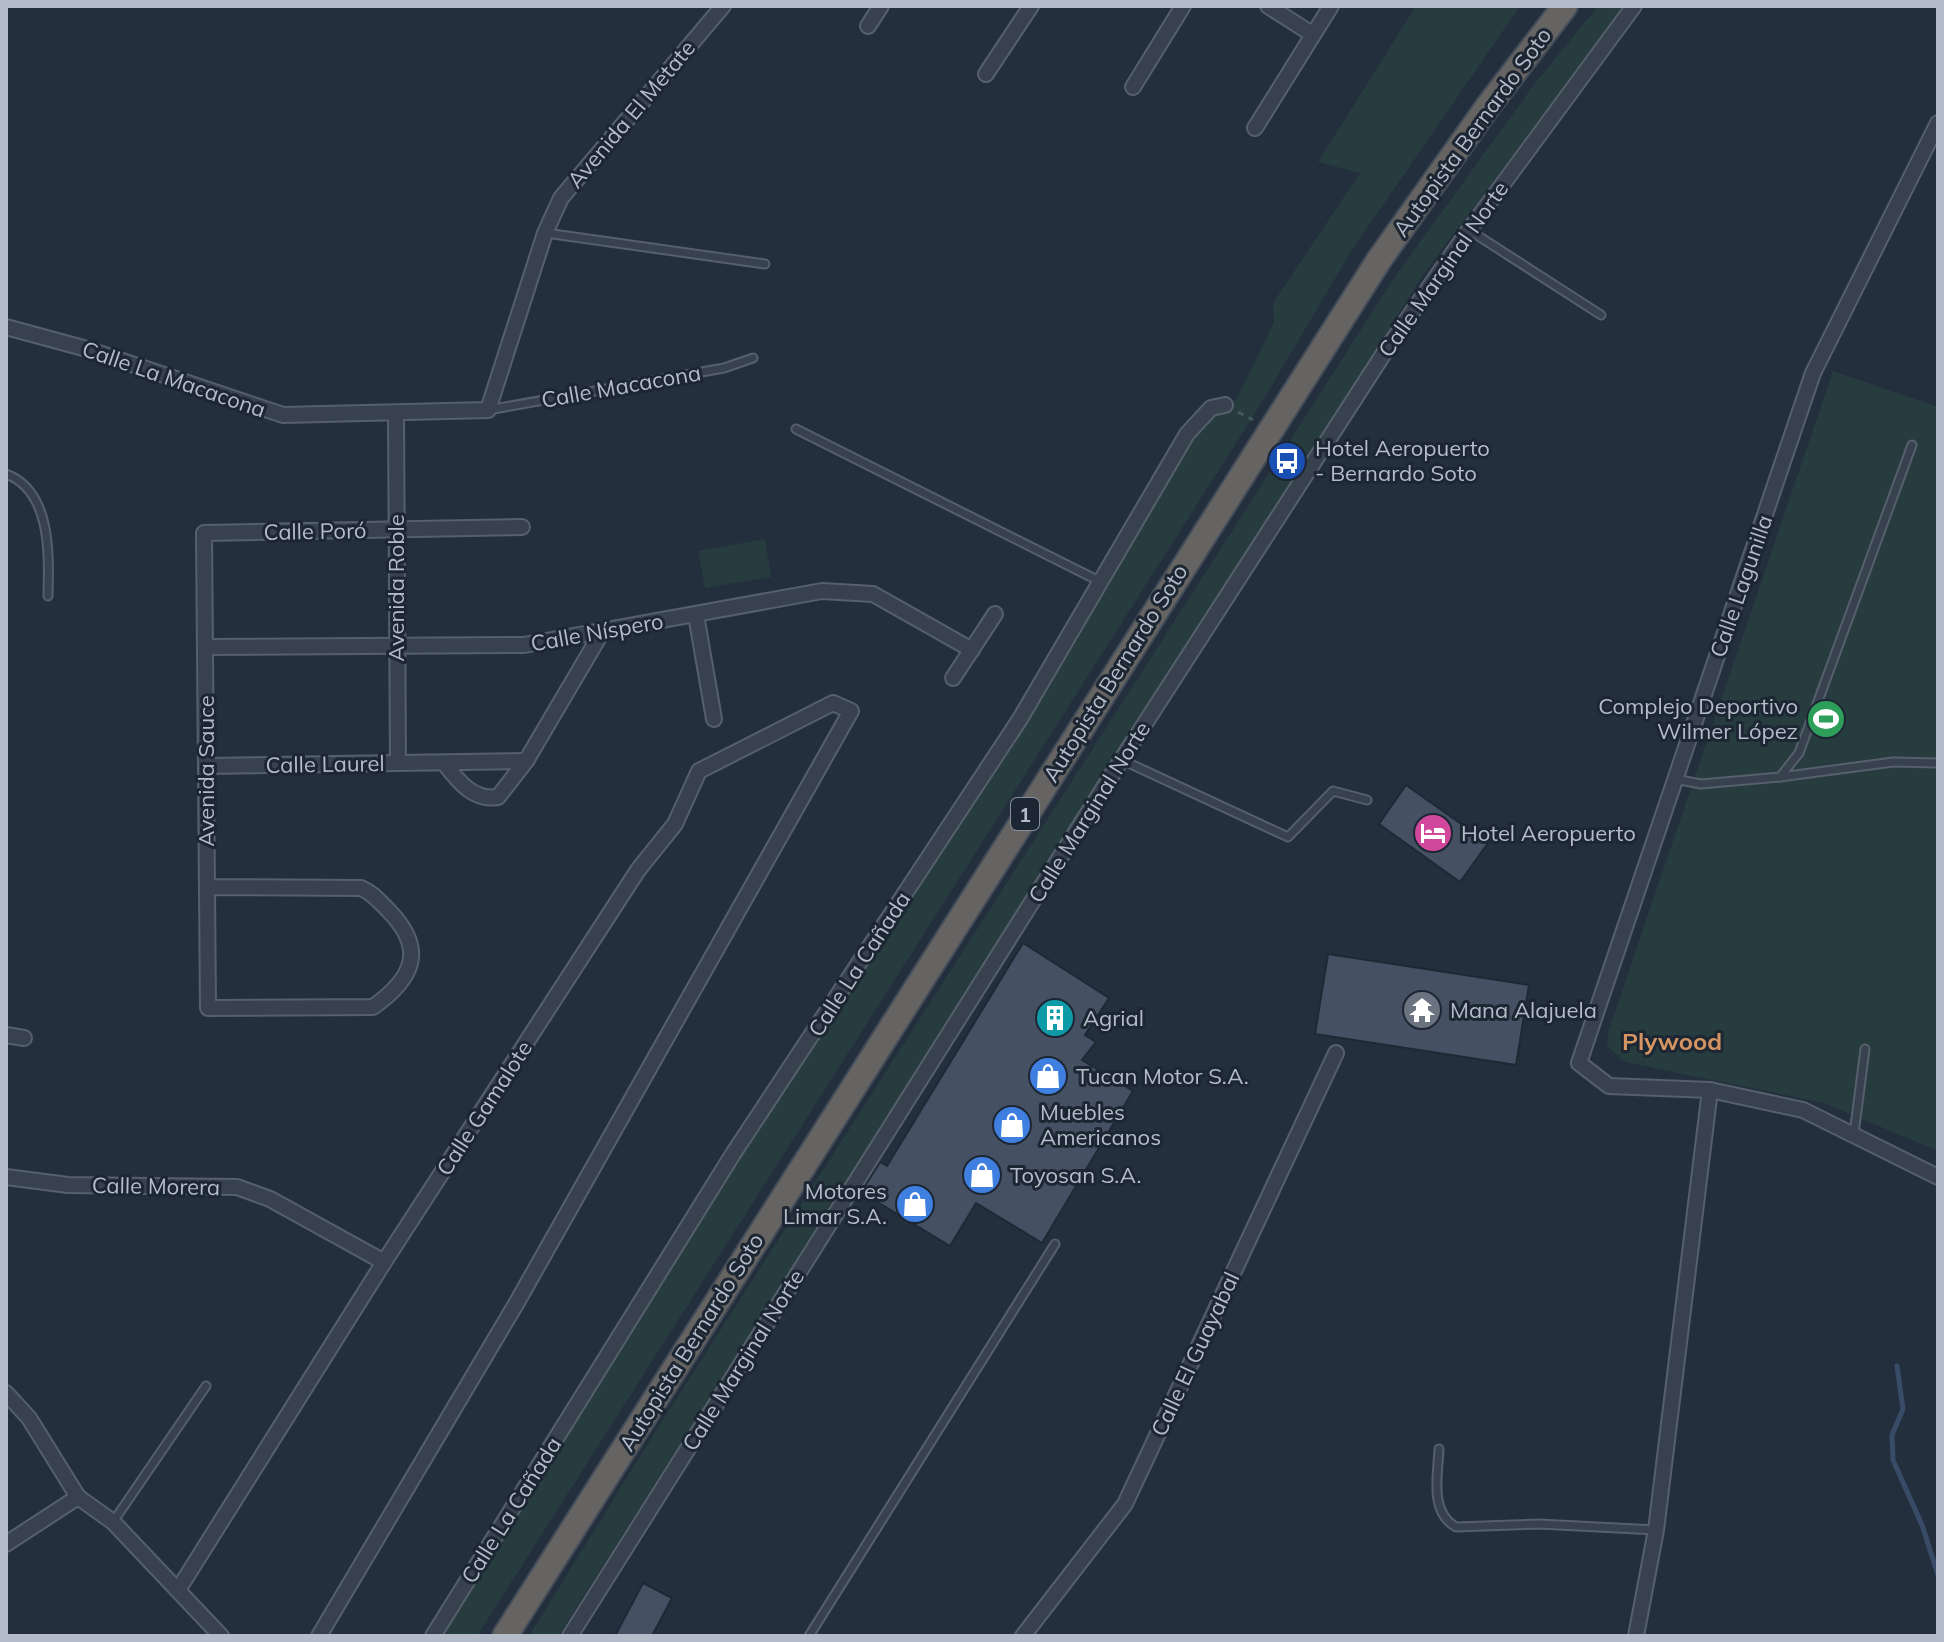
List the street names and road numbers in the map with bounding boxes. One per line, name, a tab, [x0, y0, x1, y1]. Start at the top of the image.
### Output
street label: Autopista Bernardo Soto	[1387, 22, 1557, 242]
street label: Avenida El Metate	[561, 34, 701, 194]
street label: Calle Marginal Norte	[1372, 175, 1514, 363]
street label: Calle La Macacona	[78, 334, 270, 424]
street label: Calle Macacona	[539, 358, 703, 414]
street label: Calle Lagunilla	[1704, 511, 1778, 661]
street label: Avenida Roble	[382, 514, 410, 662]
street label: Calle Poró	[263, 516, 367, 546]
street label: Autopista Bernardo Soto	[1036, 559, 1194, 787]
street label: Calle Níspero	[528, 607, 666, 657]
street label: Avenida Sauce	[192, 695, 220, 847]
street label: Calle Marginal Norte	[1022, 716, 1156, 908]
street label: Calle Laurel	[265, 749, 385, 779]
road number: 1	[1011, 798, 1039, 830]
street label: Calle La Cañada	[802, 886, 916, 1042]
street label: Calle Gamalote	[430, 1035, 538, 1181]
street label: Calle Morera	[92, 1171, 220, 1201]
street label: Autopista Bernardo Soto	[612, 1228, 770, 1456]
street label: Calle Marginal Norte	[676, 1264, 810, 1456]
street label: Calle El Guayabal	[1145, 1267, 1245, 1441]
street label: Calle La Cañada	[455, 1432, 567, 1588]

